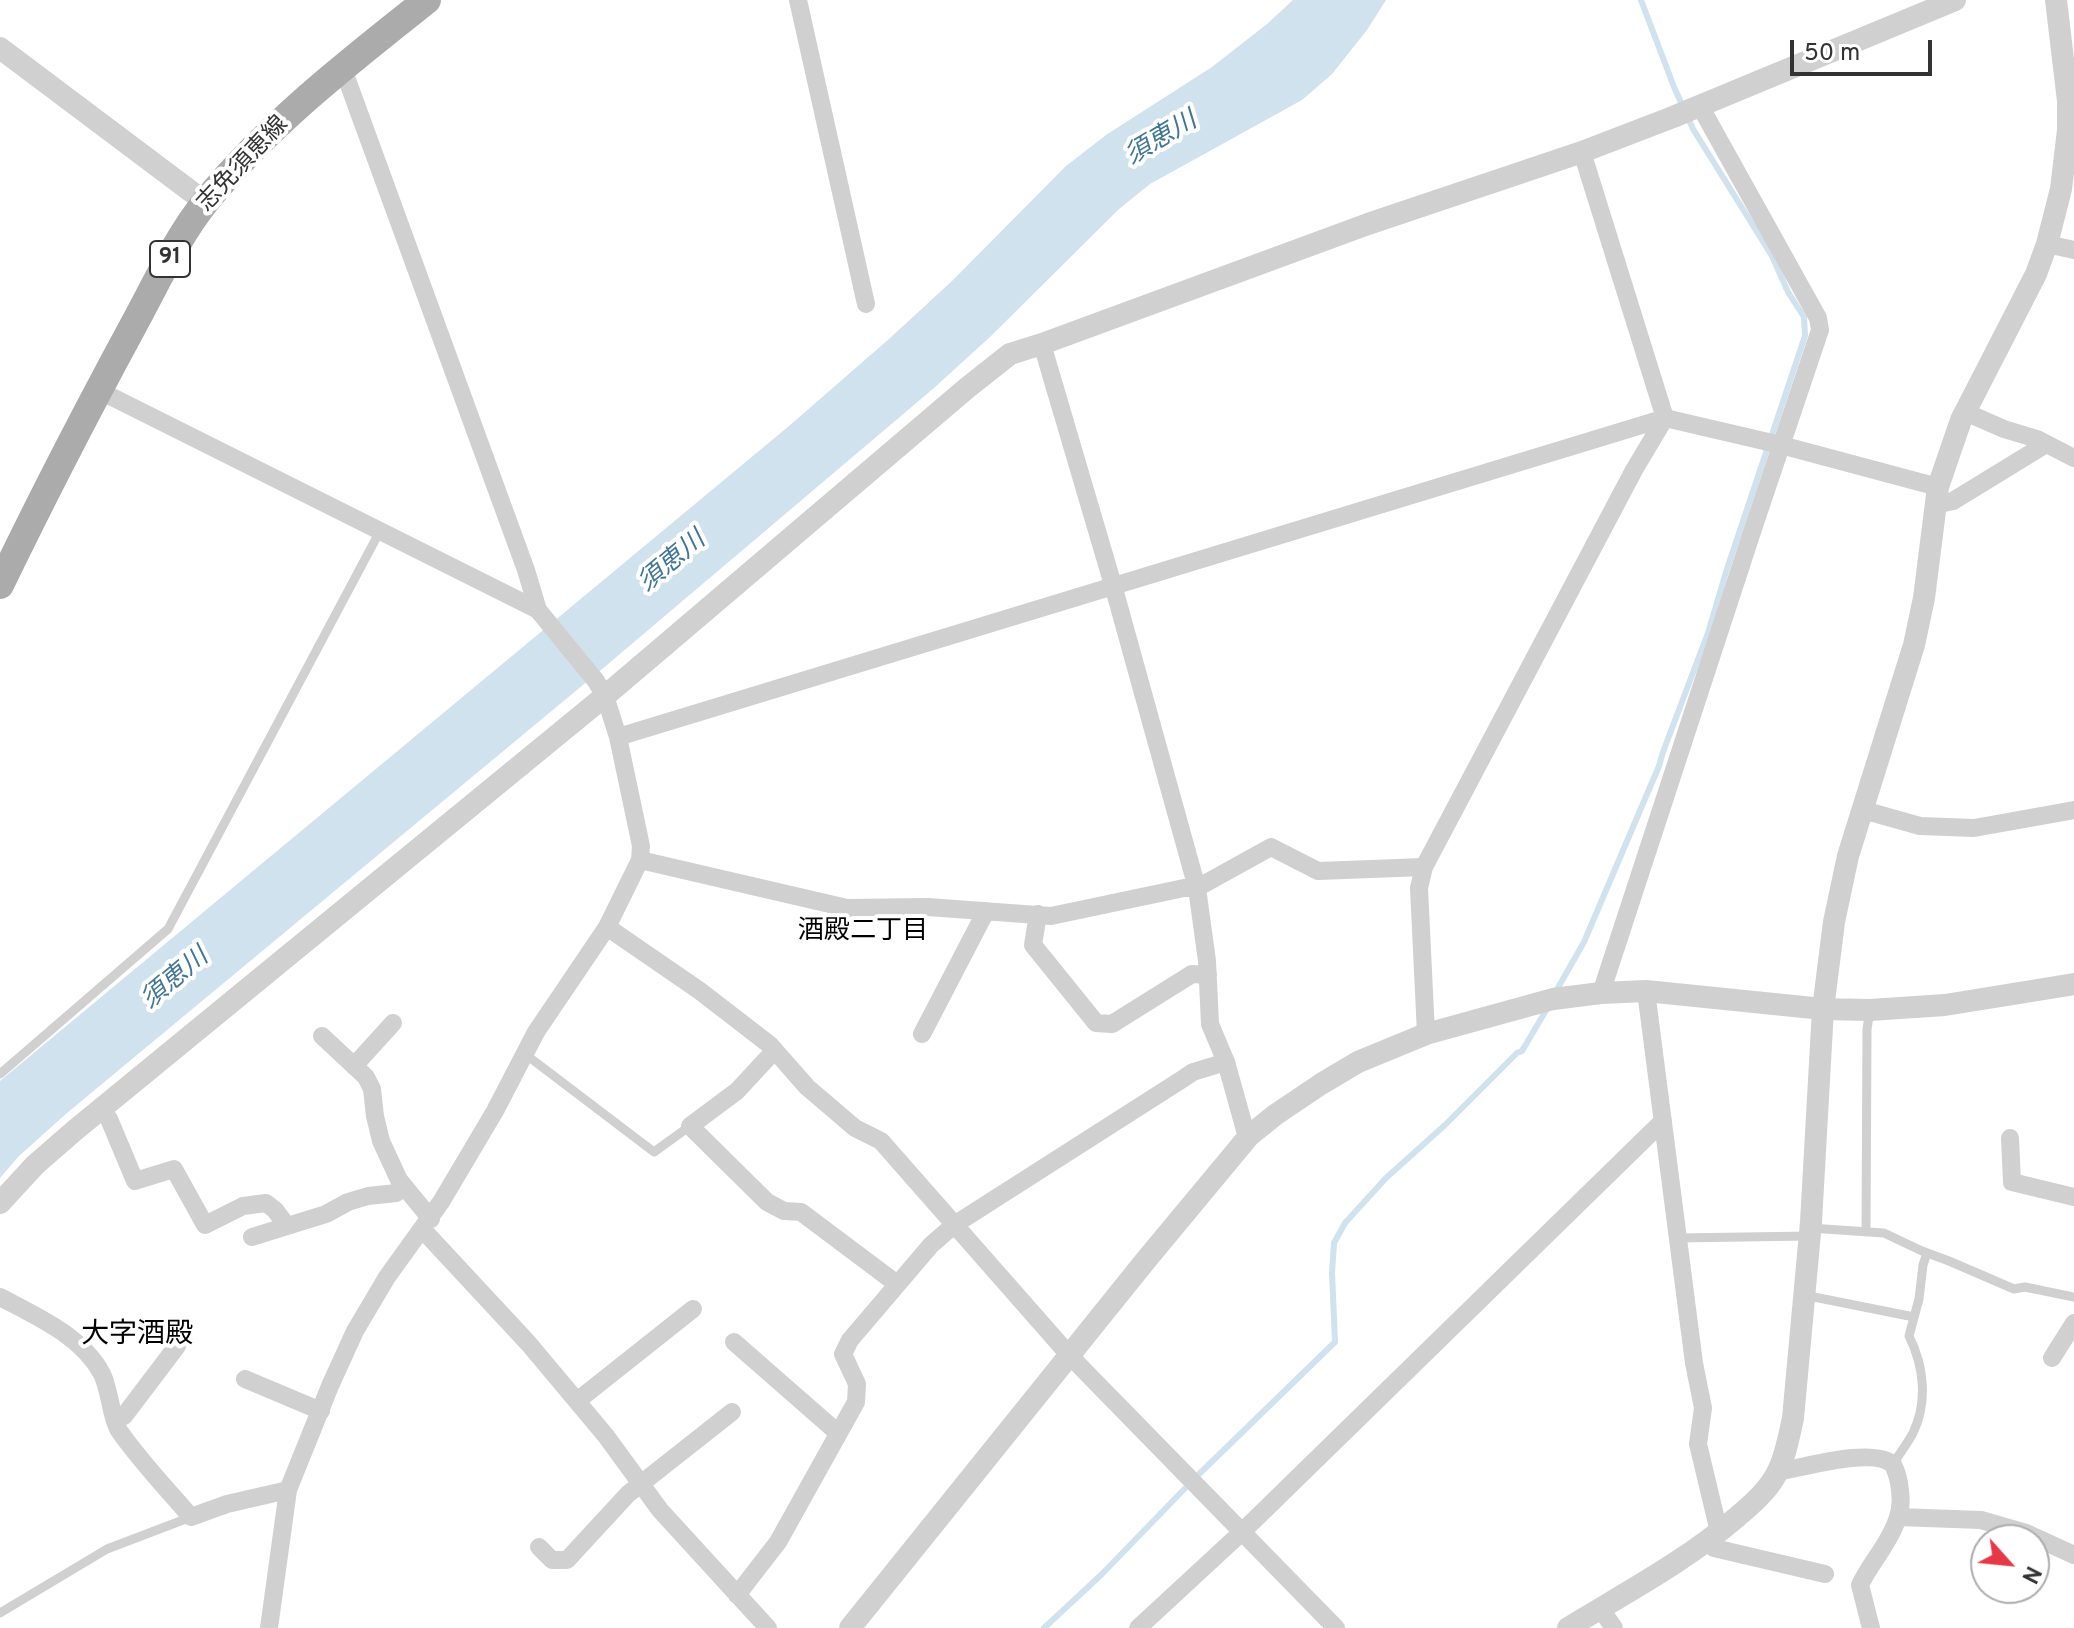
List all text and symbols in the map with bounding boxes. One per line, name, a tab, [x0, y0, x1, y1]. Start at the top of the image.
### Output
scale bar	[1794, 24, 1936, 74]
text: 50 m	[1804, 39, 1860, 69]
water label: 須恵川	[1121, 107, 1203, 173]
street label: 志免須恵線	[193, 111, 295, 219]
road number: 91	[150, 241, 190, 277]
water label: 須恵川	[633, 526, 713, 600]
district label: 酒殿二丁目	[798, 917, 928, 949]
water label: 須恵川	[136, 943, 216, 1017]
district label: 大字酒殿	[81, 1319, 193, 1353]
north arrow	[1970, 1524, 2050, 1604]
text: N	[2014, 1561, 2046, 1587]

